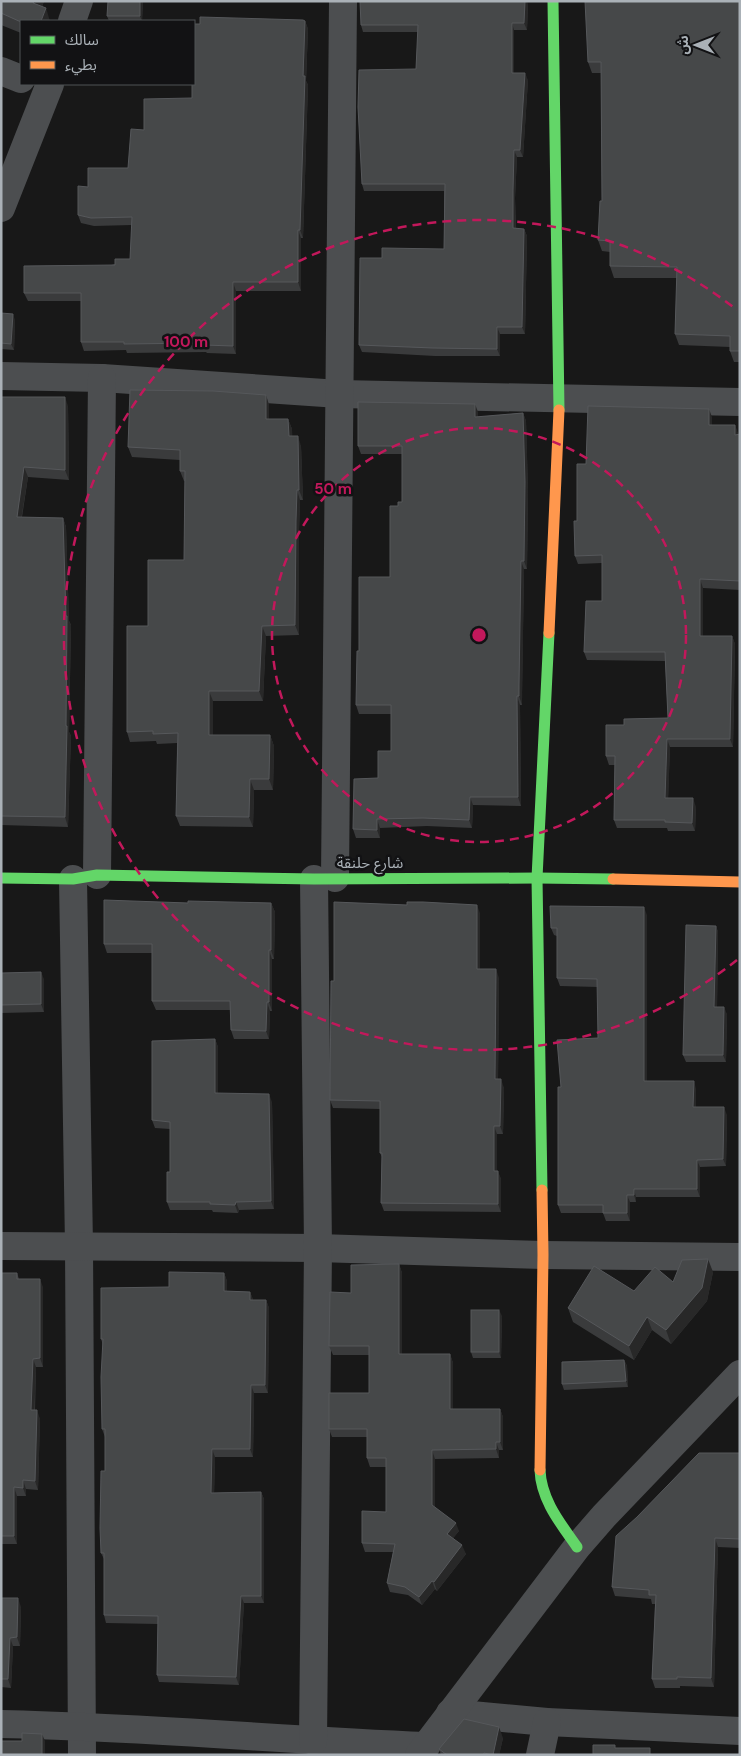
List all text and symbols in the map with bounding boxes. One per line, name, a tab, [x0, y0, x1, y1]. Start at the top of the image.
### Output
legend	[20, 20, 195, 85]
north arrow	[671, 20, 721, 70]
text: سالك	[65, 30, 99, 50]
text: ش	[674, 35, 692, 55]
text: بطيء	[65, 55, 97, 76]
text: 100 m	[164, 332, 208, 352]
text: 50 m	[314, 479, 352, 499]
centre of rings	[470, 626, 488, 644]
street label: شارع حلنقة	[337, 853, 403, 875]

